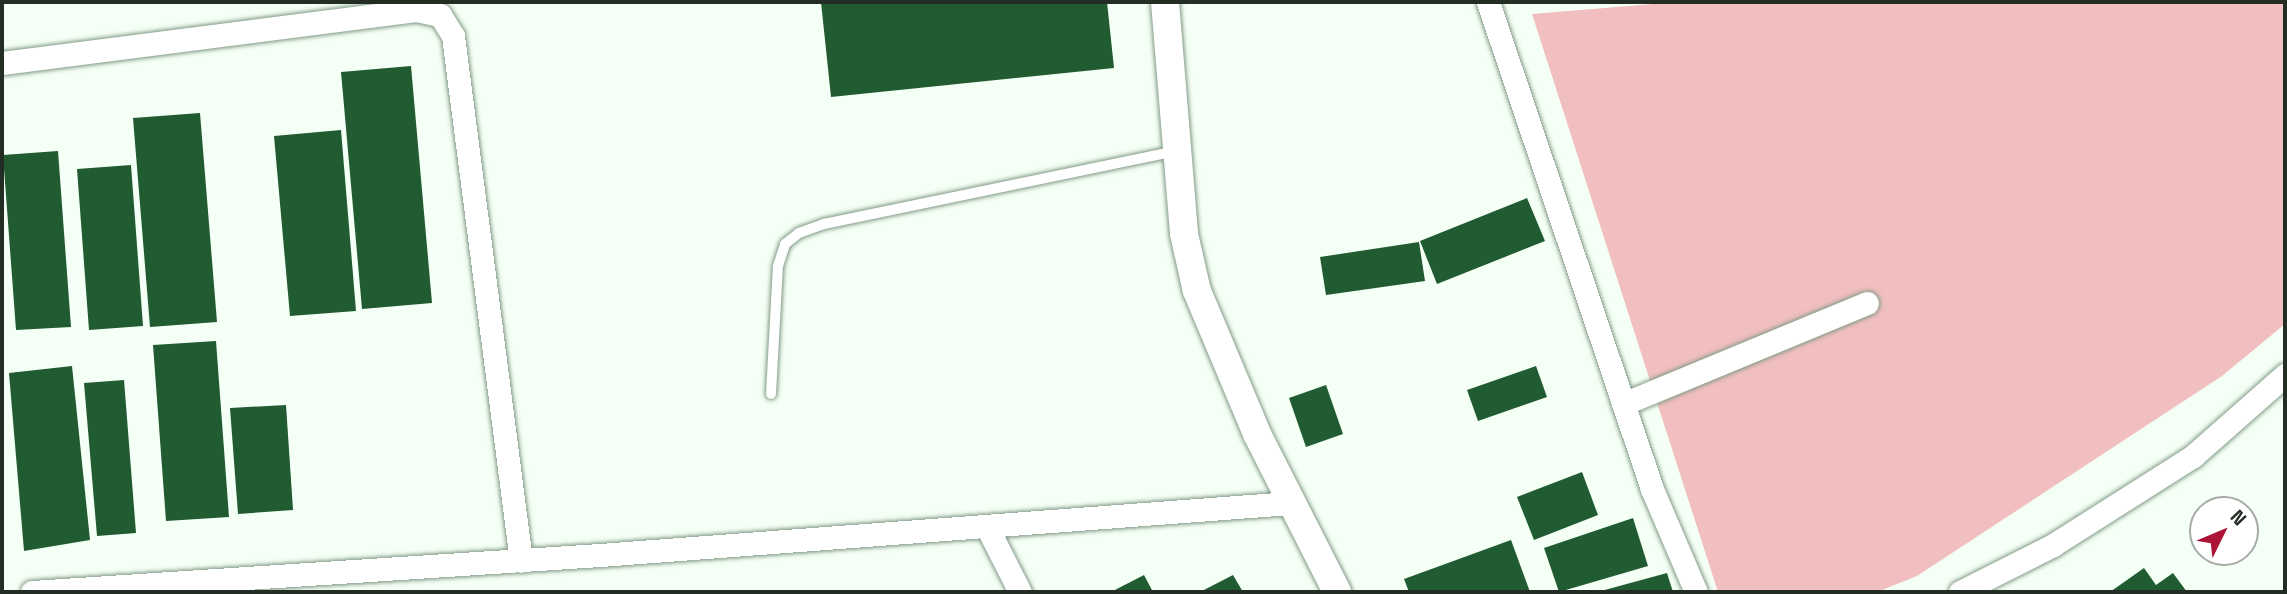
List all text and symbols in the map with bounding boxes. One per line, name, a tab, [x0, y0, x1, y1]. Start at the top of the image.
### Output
north arrow	[2189, 496, 2259, 566]
text: N	[2225, 505, 2252, 531]

